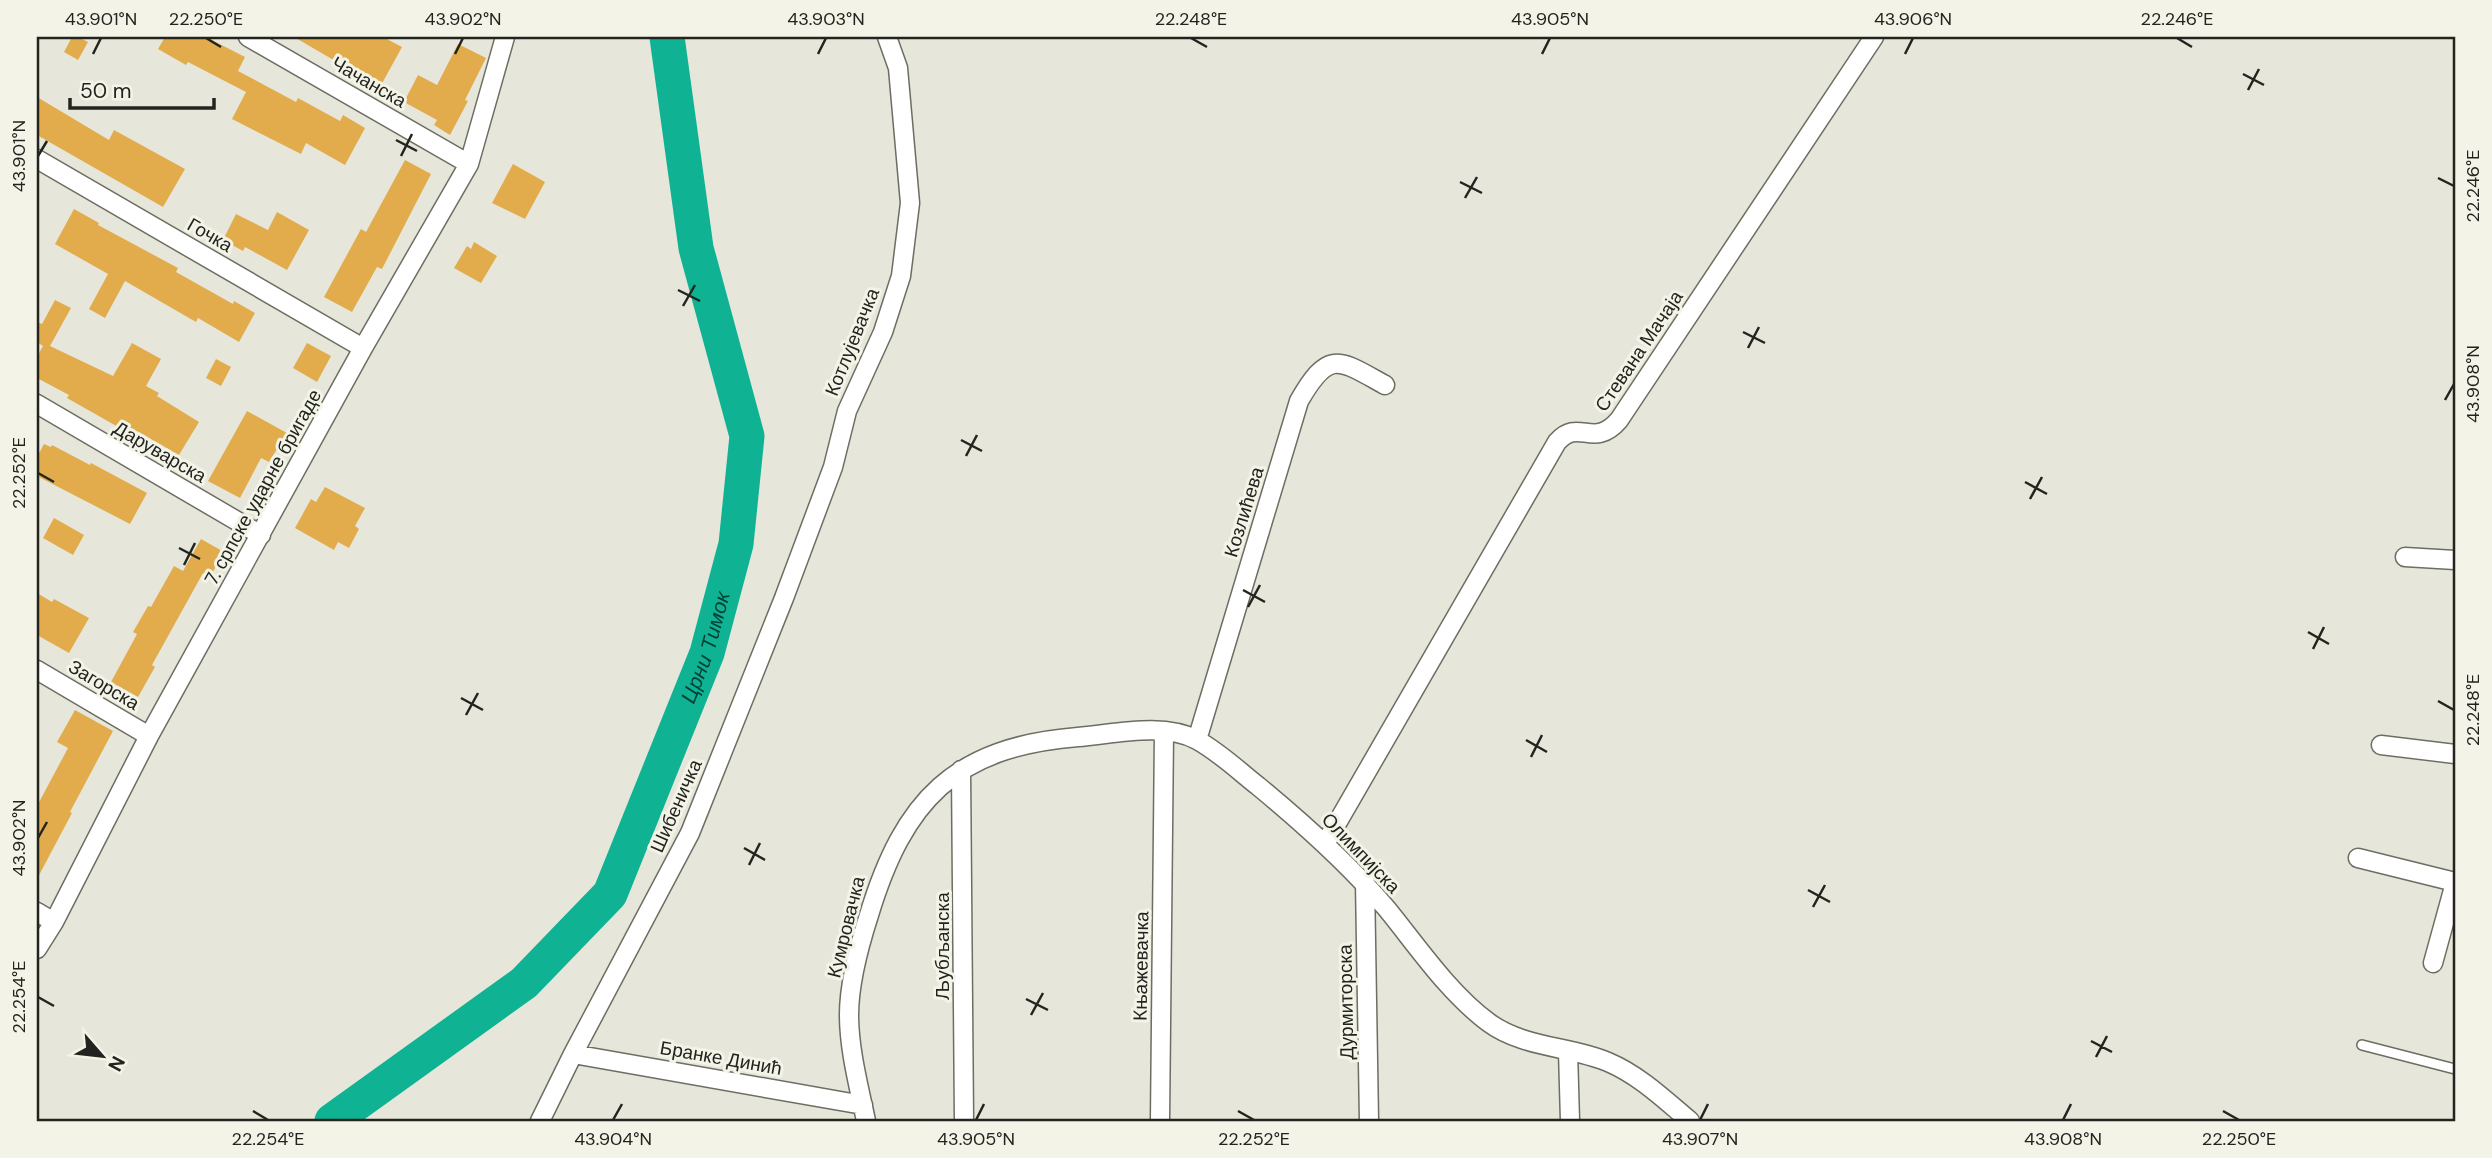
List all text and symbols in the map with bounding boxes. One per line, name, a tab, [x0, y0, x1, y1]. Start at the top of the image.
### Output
text: 43.901°N	[65, 7, 137, 31]
text: 22.250°E	[169, 7, 243, 31]
text: 43.902°N	[424, 7, 502, 31]
text: 43.903°N	[787, 7, 865, 31]
text: 22.248°E	[1155, 7, 1227, 31]
text: 43.905°N	[1511, 7, 1589, 31]
text: 43.906°N	[1874, 7, 1952, 31]
text: 22.246°E	[2141, 7, 2213, 31]
street label: Чачанска	[327, 51, 411, 114]
scale bar	[70, 66, 214, 110]
text: 50 m	[80, 77, 131, 105]
text: 43.901°N	[7, 120, 31, 192]
text: 22.246°E	[2461, 150, 2485, 222]
street label: Гочка	[183, 212, 238, 258]
street label: Котлујевачка	[819, 284, 885, 400]
street label: Стевана Мачаја	[1589, 285, 1689, 416]
text: 43.908°N	[2461, 345, 2485, 423]
street label: 7. српске ударне бригаде	[199, 385, 327, 589]
street label: Даруварска	[109, 415, 211, 489]
text: 22.252°E	[7, 437, 31, 509]
street label: Козлићева	[1218, 463, 1270, 560]
water label: Црни Тимок	[674, 587, 737, 707]
street label: Загорска	[64, 654, 144, 716]
text: 22.248°E	[2461, 674, 2485, 746]
street label: Шибеничка	[644, 755, 708, 857]
text: 43.902°N	[7, 799, 31, 877]
street label: Олимпијска	[1316, 807, 1406, 899]
street label: Кумровачка	[821, 873, 871, 980]
street label: Љубљанска	[930, 892, 955, 1000]
street label: Књажевачка	[1128, 911, 1154, 1021]
street label: Дурмиторска	[1332, 944, 1360, 1060]
text: 22.254°E	[7, 961, 31, 1033]
north arrow	[66, 1021, 136, 1092]
street label: Бранке Динић	[658, 1035, 784, 1081]
text: N	[102, 1052, 131, 1076]
text: 22.254°E	[232, 1127, 304, 1151]
text: 43.904°N	[574, 1127, 652, 1151]
text: 43.905°N	[937, 1127, 1015, 1151]
text: 22.252°E	[1218, 1127, 1290, 1151]
text: 43.907°N	[1662, 1127, 1738, 1151]
text: 43.908°N	[2024, 1127, 2102, 1151]
text: 22.250°E	[2202, 1127, 2276, 1151]

